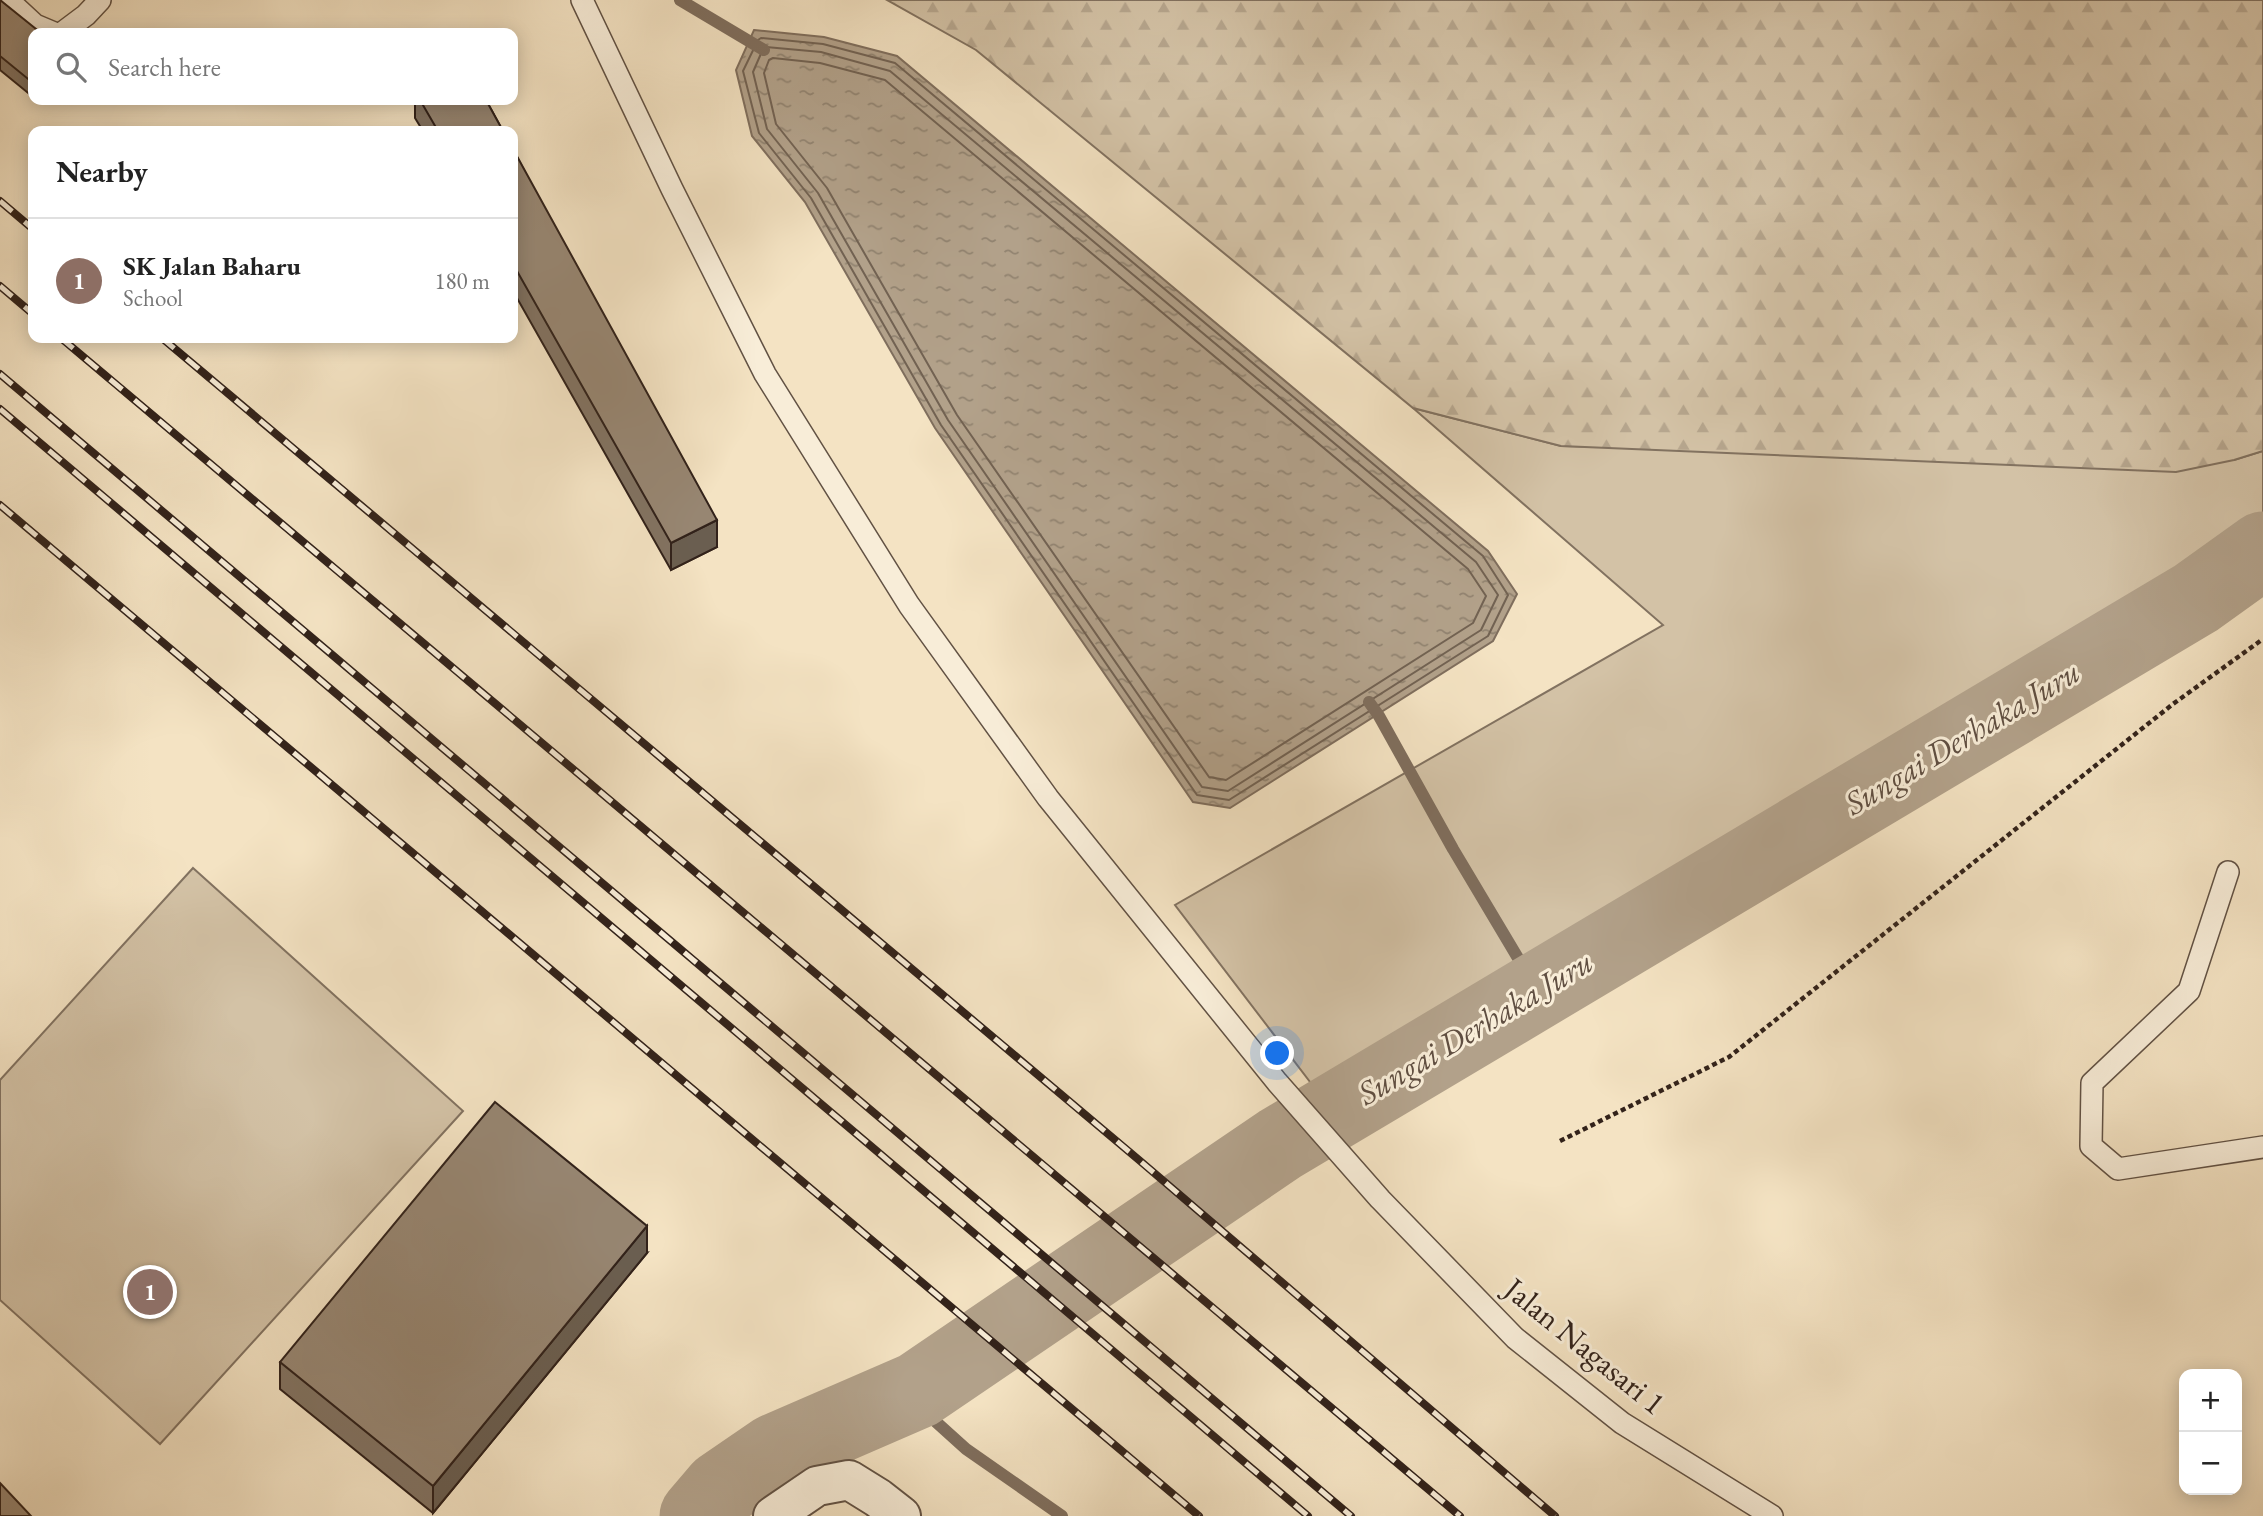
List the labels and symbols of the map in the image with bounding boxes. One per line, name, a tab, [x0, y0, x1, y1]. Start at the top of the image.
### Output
water label: Sungai Derhaka Juru	[1836, 650, 2088, 825]
water label: Sungai Derhaka Juru	[1349, 940, 1601, 1115]
your location	[1260, 1036, 1294, 1070]
pin: 1	[127, 1266, 173, 1318]
street label: Jalan Nagasari 1	[1493, 1266, 1674, 1424]

